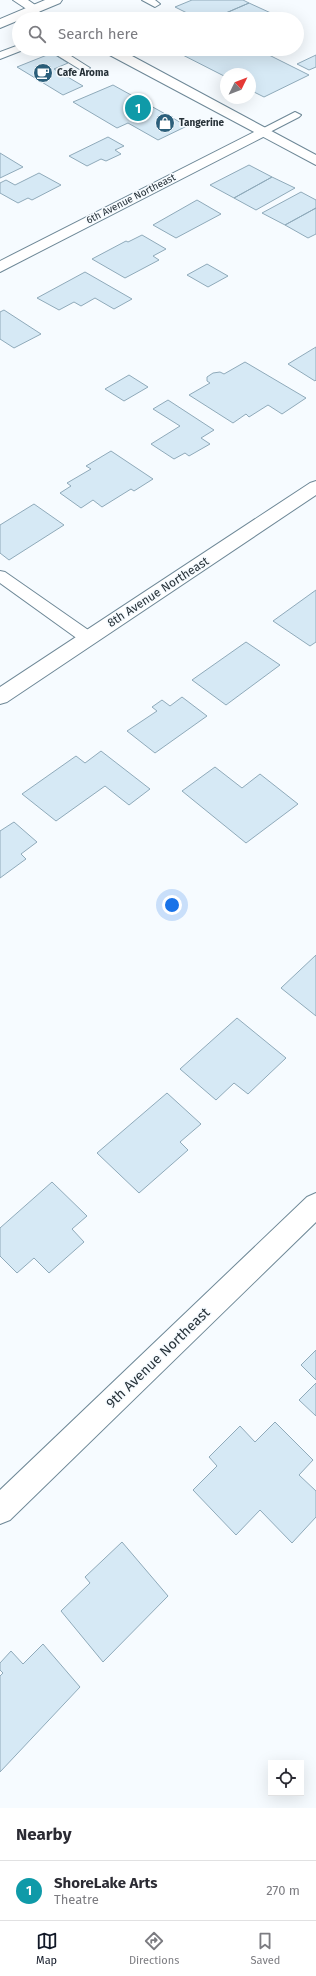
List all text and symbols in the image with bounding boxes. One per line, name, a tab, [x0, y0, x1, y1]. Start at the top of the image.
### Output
search box	[12, 12, 304, 56]
icon: search	[26, 23, 48, 45]
text: Search here	[58, 25, 138, 43]
cafe icon: Cafe Aroma	[32, 62, 54, 84]
place label: Cafe Aroma	[57, 67, 109, 79]
north arrow	[220, 68, 256, 104]
pin: 1	[125, 93, 151, 123]
shop icon: Tangerine	[154, 112, 176, 134]
place label: Tangerine	[179, 117, 225, 129]
street label: 6th Avenue Northeast	[84, 171, 178, 227]
street label: 8th Avenue Northeast	[105, 554, 212, 630]
your location	[162, 895, 182, 915]
street label: 9th Avenue Northeast	[103, 1303, 214, 1412]
map controls	[268, 1760, 304, 1796]
button: locate	[268, 1760, 304, 1796]
text: Nearby	[16, 1824, 71, 1845]
text: ShoreLake Arts	[54, 1874, 157, 1892]
text: 1	[26, 1883, 32, 1898]
text: 270 m	[266, 1883, 300, 1898]
text: Theatre	[54, 1892, 99, 1907]
tab: Map	[36, 1930, 58, 1967]
tab: Directions	[129, 1930, 179, 1967]
tab: Saved	[251, 1930, 280, 1967]

